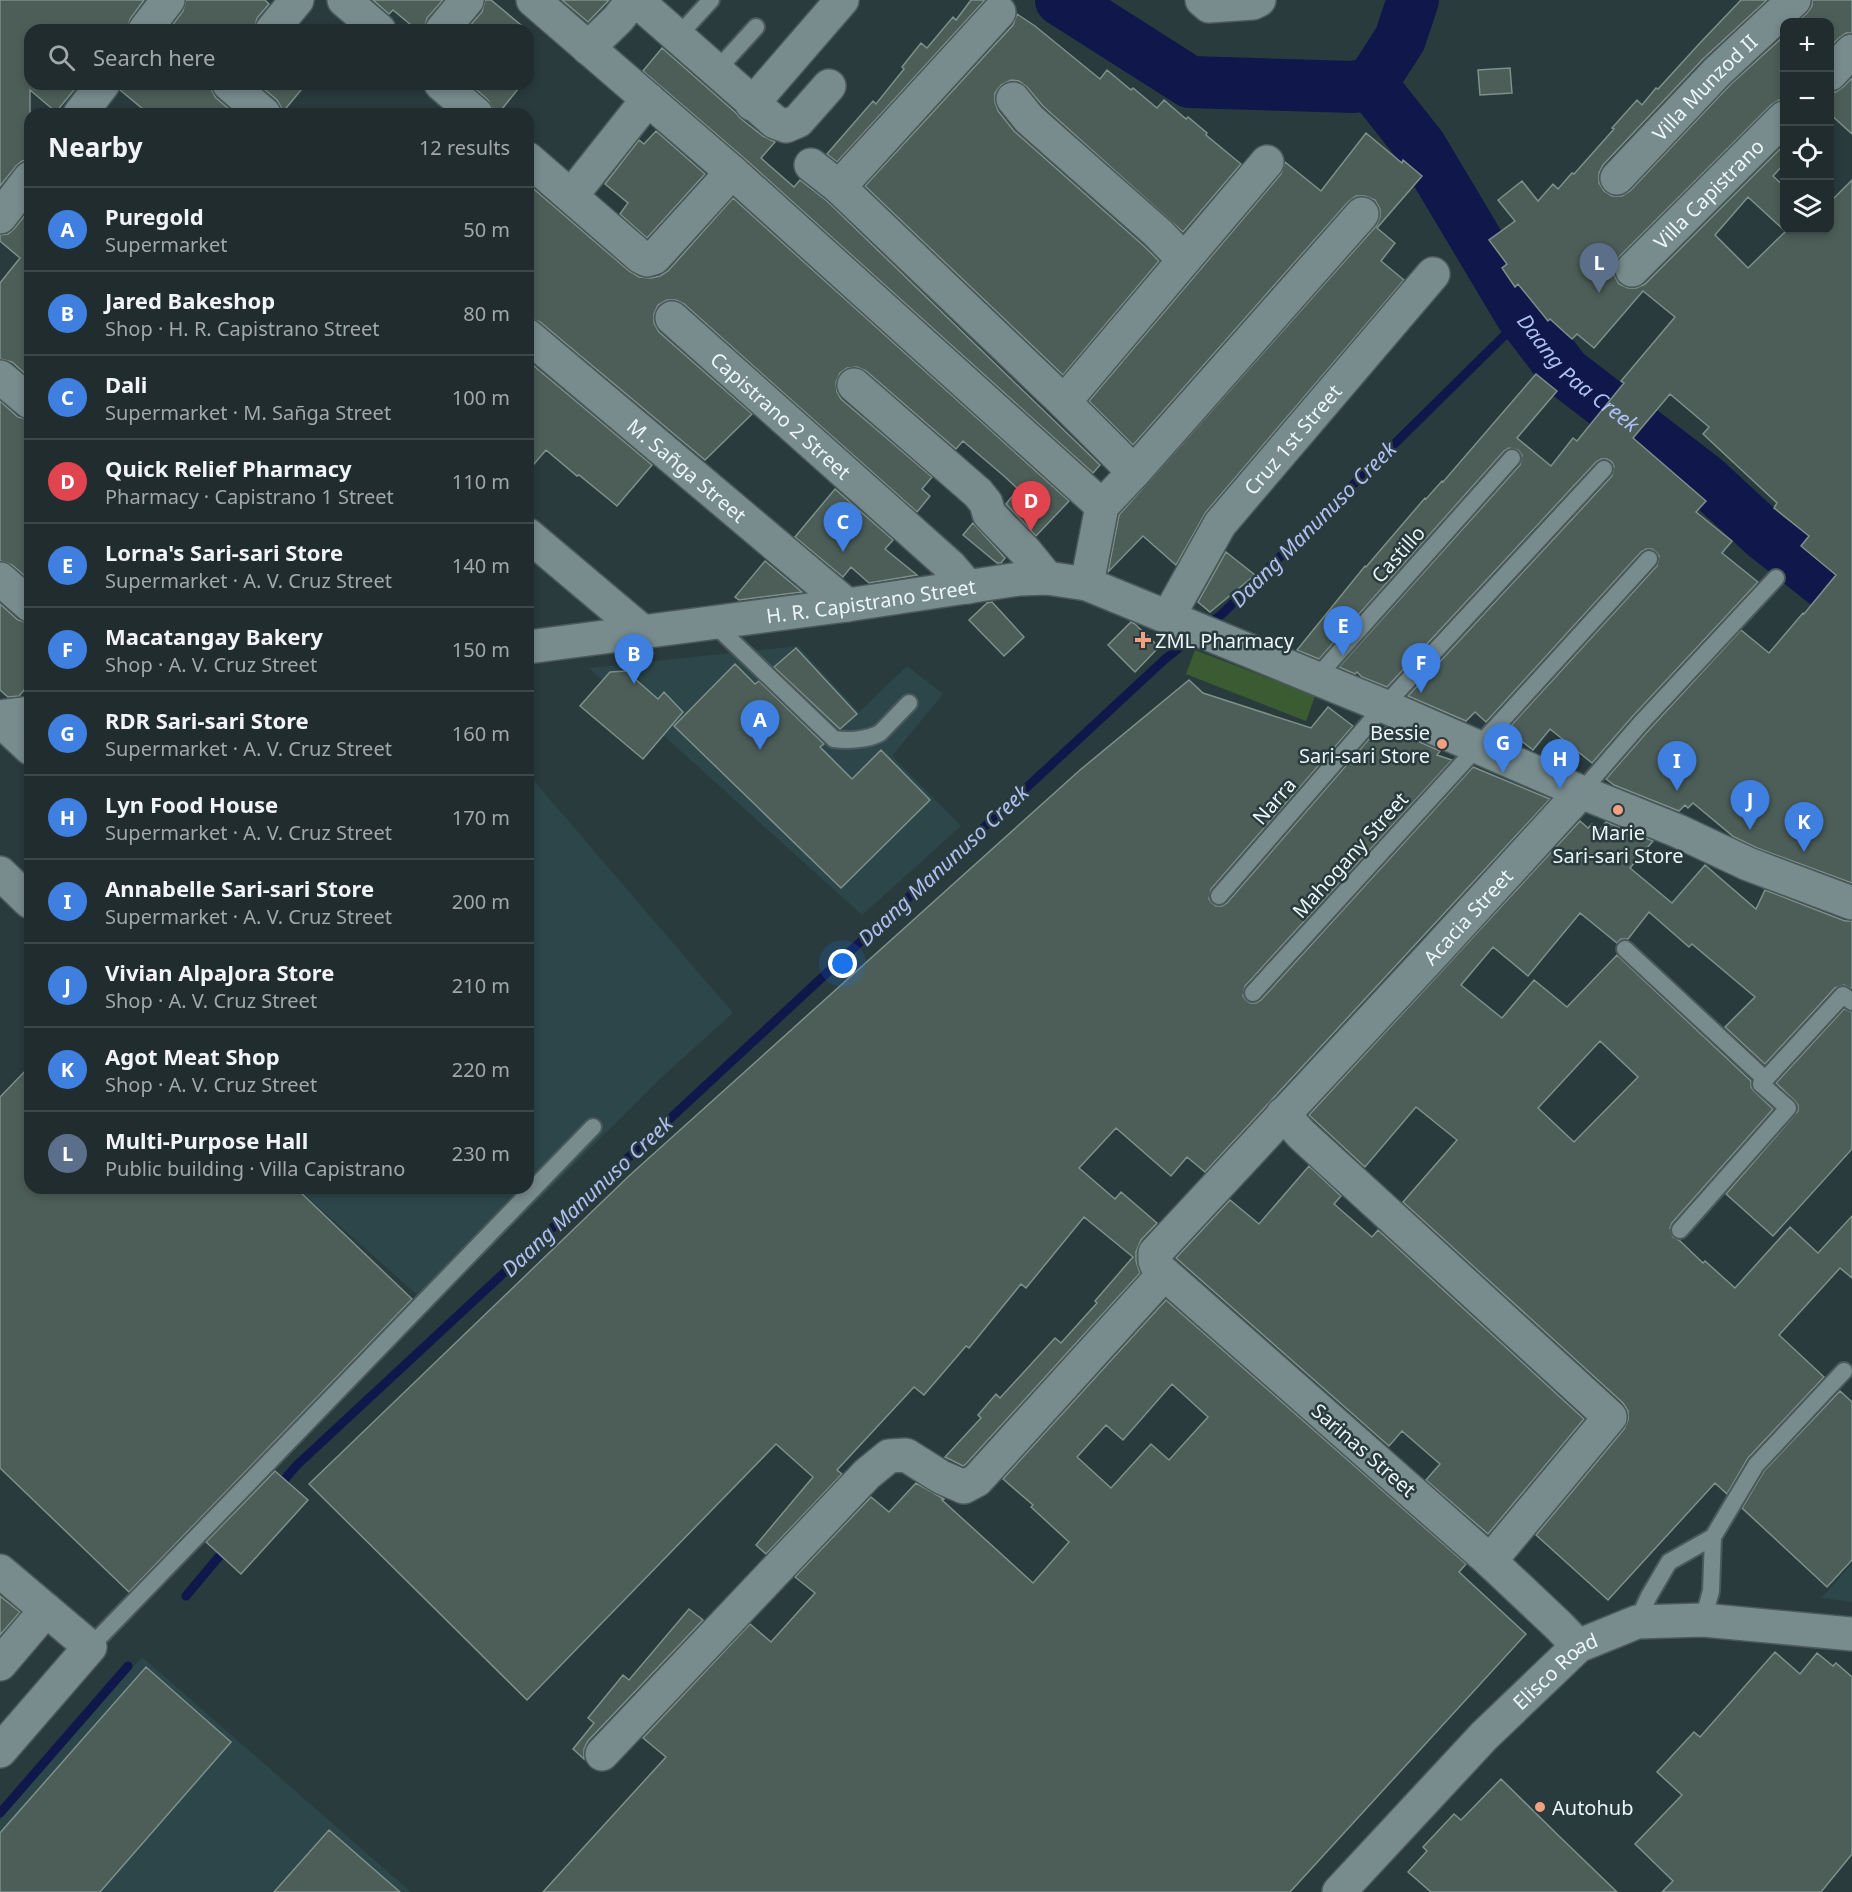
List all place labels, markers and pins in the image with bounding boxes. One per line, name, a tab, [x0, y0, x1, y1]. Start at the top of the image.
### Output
pin: L	[1580, 244, 1618, 293]
pin: D	[1012, 482, 1050, 531]
pin: C	[824, 502, 862, 552]
pin: E	[1324, 606, 1362, 656]
place label: ZML Pharmacy	[1155, 627, 1295, 654]
marker: ZML Pharmacy	[1136, 633, 1150, 647]
pin: B	[614, 634, 654, 684]
pin: F	[1402, 644, 1440, 693]
pin: A	[740, 700, 780, 750]
place label: Bessie Sari-sari Store	[1299, 719, 1430, 769]
pin: G	[1484, 724, 1522, 773]
marker: Bessie Sari-sari Store	[1435, 737, 1449, 751]
pin: H	[1540, 740, 1580, 789]
pin: I	[1658, 742, 1696, 791]
pin: J	[1730, 780, 1770, 830]
pin: K	[1784, 802, 1824, 852]
marker: Marie Sari-sari Store	[1611, 803, 1625, 817]
place label: Marie Sari-sari Store	[1553, 819, 1683, 869]
place label: Autohub	[1552, 1794, 1633, 1821]
marker: Autohub	[1533, 1800, 1547, 1814]

